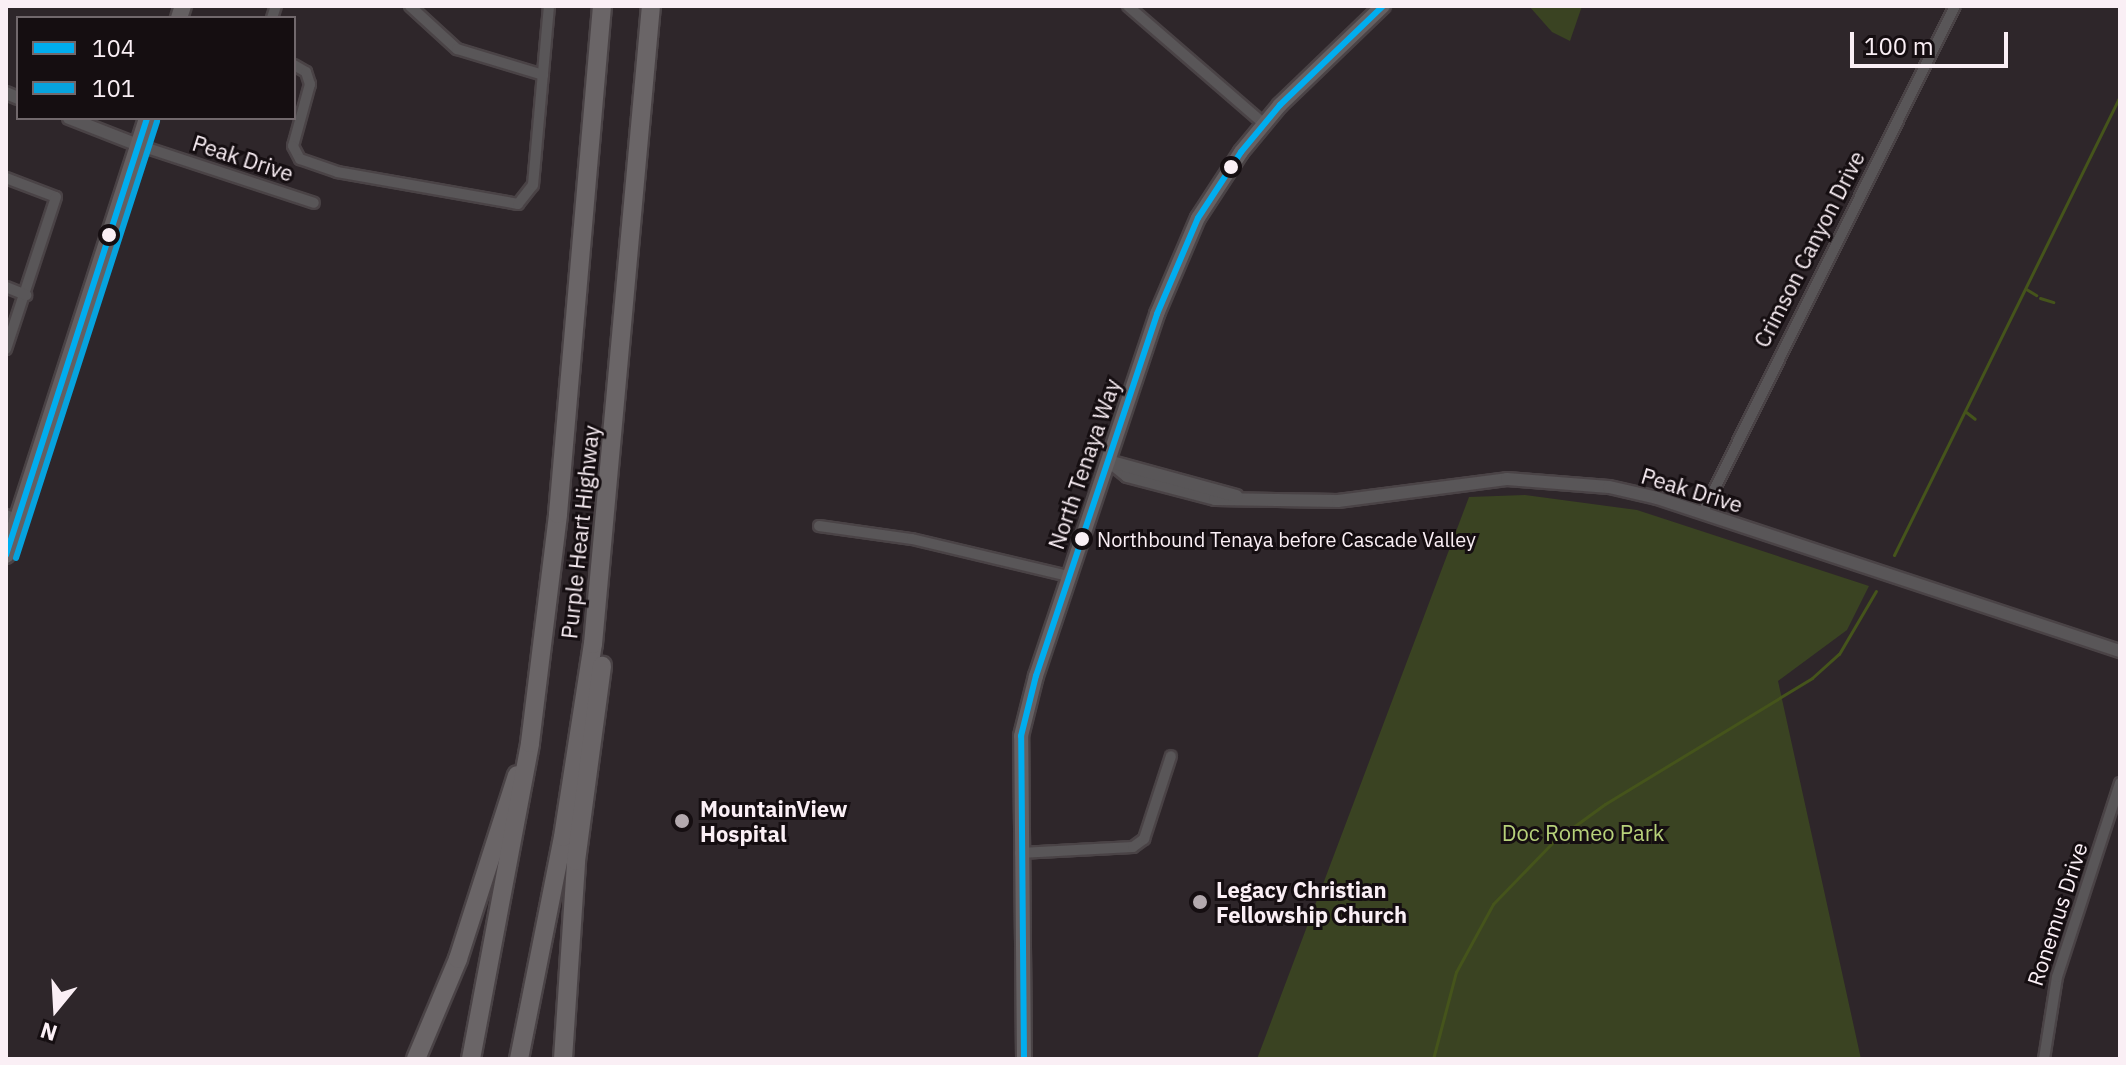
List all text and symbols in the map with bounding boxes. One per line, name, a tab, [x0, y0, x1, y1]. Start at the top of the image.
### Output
legend	[16, 16, 296, 120]
scale bar	[1854, 16, 2012, 66]
text: 100 m	[1864, 30, 1934, 62]
text: 104	[92, 32, 135, 64]
text: 101	[92, 72, 135, 104]
street label: Peak Drive	[189, 129, 297, 187]
street label: Crimson Canyon Drive	[1748, 146, 1870, 352]
unlabelled marker	[1223, 159, 1239, 175]
unlabelled marker	[101, 227, 117, 243]
street label: North Tenaya Way	[1042, 375, 1126, 553]
street label: Purple Heart Highway	[556, 424, 604, 640]
street label: Peak Drive	[1638, 462, 1746, 518]
place label: Northbound Tenaya before Cascade Valley	[1097, 527, 1476, 551]
marker: Northbound Tenaya before Cascade Valley	[1074, 531, 1090, 547]
place label: MountainView Hospital	[700, 795, 848, 846]
marker: MountainView Hospital	[671, 810, 693, 832]
park label: Doc Romeo Park	[1502, 820, 1664, 846]
street label: Ronemus Drive	[2021, 839, 2093, 989]
place label: Legacy Christian Fellowship Church	[1216, 876, 1407, 928]
marker: Legacy Christian Fellowship Church	[1191, 893, 1209, 911]
north arrow	[16, 969, 96, 1049]
text: N	[36, 1016, 60, 1049]

